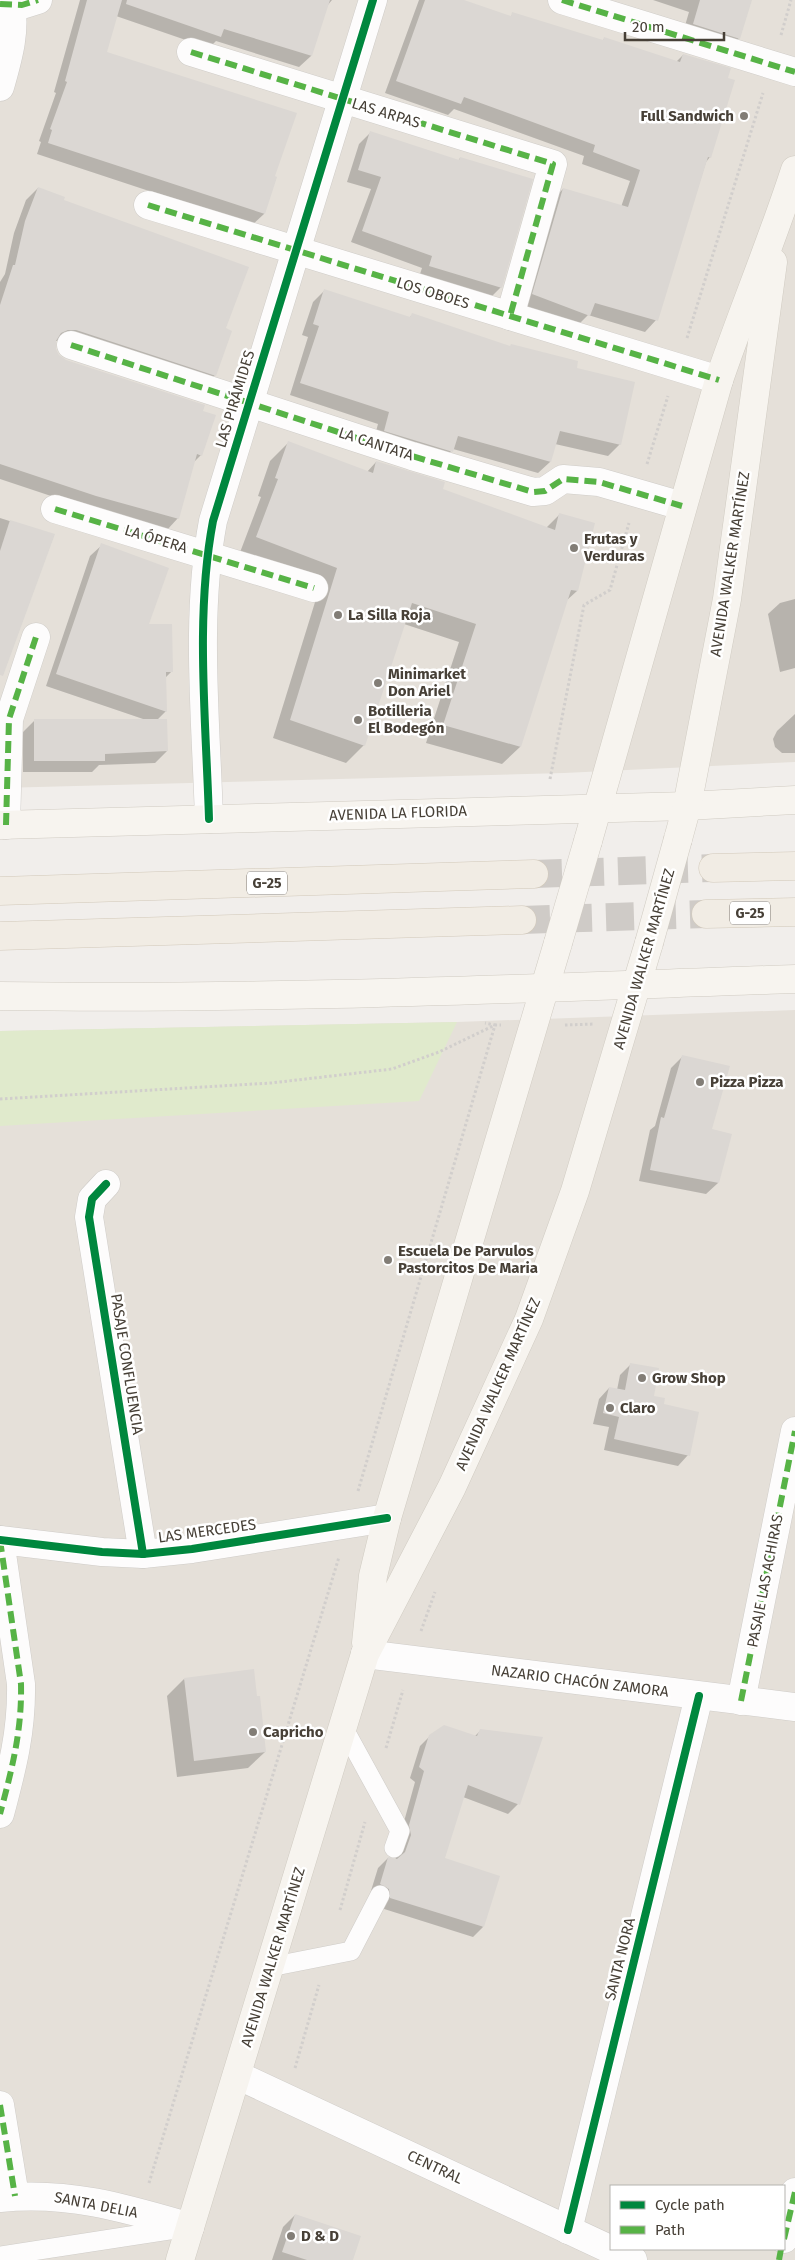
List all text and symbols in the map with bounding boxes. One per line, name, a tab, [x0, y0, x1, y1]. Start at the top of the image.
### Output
scale bar	[625, 10, 724, 42]
text: 20 m	[632, 18, 665, 36]
street label: LAS ARPAS	[350, 94, 422, 132]
place label: Full Sandwich	[640, 107, 734, 125]
marker: Full Sandwich	[738, 110, 750, 122]
street label: LOS OBOES	[394, 273, 472, 313]
street label: LAS PIRÁMIDES	[212, 348, 258, 450]
street label: LA CANTATA	[336, 423, 416, 465]
street label: AVENIDA WALKER MARTÍNEZ	[706, 470, 754, 658]
street label: LA ÓPERA	[122, 521, 190, 557]
place label: Frutas y Verduras	[583, 530, 644, 565]
marker: Frutas y Verduras	[568, 542, 580, 554]
place label: La Silla Roja	[348, 606, 431, 624]
marker: La Silla Roja	[332, 609, 344, 621]
place label: Minimarket Don Ariel	[388, 665, 466, 700]
marker: Minimarket Don Ariel	[372, 677, 384, 689]
place label: Botilleria El Bodegón	[368, 702, 444, 737]
marker: Botilleria El Bodegón	[352, 714, 364, 726]
street label: AVENIDA LA FLORIDA	[329, 802, 468, 824]
street label: AVENIDA WALKER MARTÍNEZ	[610, 866, 678, 1051]
road number: G-25	[247, 871, 287, 894]
road number: G-25	[730, 901, 770, 924]
place label: Pizza Pizza	[710, 1073, 784, 1091]
marker: Pizza Pizza	[694, 1076, 706, 1088]
place label: Escuela De Parvulos Pastorcitos De Maria	[398, 1242, 538, 1277]
marker: Escuela De Parvulos Pastorcitos De Maria	[382, 1254, 394, 1266]
street label: PASAJE CONFLUENCIA	[107, 1292, 147, 1436]
street label: AVENIDA WALKER MARTÍNEZ	[452, 1295, 544, 1473]
place label: Grow Shop	[652, 1369, 726, 1387]
marker: Grow Shop	[636, 1372, 648, 1384]
place label: Claro	[620, 1399, 656, 1417]
marker: Claro	[604, 1402, 616, 1414]
street label: PASAJE LAS ACHIRAS	[743, 1513, 787, 1649]
street label: LAS MERCEDES	[157, 1515, 257, 1547]
street label: NAZARIO CHACÓN ZAMORA	[490, 1661, 670, 1701]
place label: Capricho	[263, 1723, 324, 1741]
marker: Capricho	[247, 1726, 259, 1738]
street label: AVENIDA WALKER MARTÍNEZ	[237, 1865, 309, 2049]
street label: SANTA NORA	[601, 1915, 639, 2002]
street label: CENTRAL	[404, 2146, 466, 2188]
legend	[610, 2185, 785, 2250]
street label: SANTA DELIA	[53, 2188, 140, 2222]
text: Cycle path	[655, 2196, 725, 2214]
text: Path	[655, 2221, 685, 2239]
place label: D & D	[301, 2227, 339, 2245]
marker: D & D	[285, 2230, 297, 2242]

